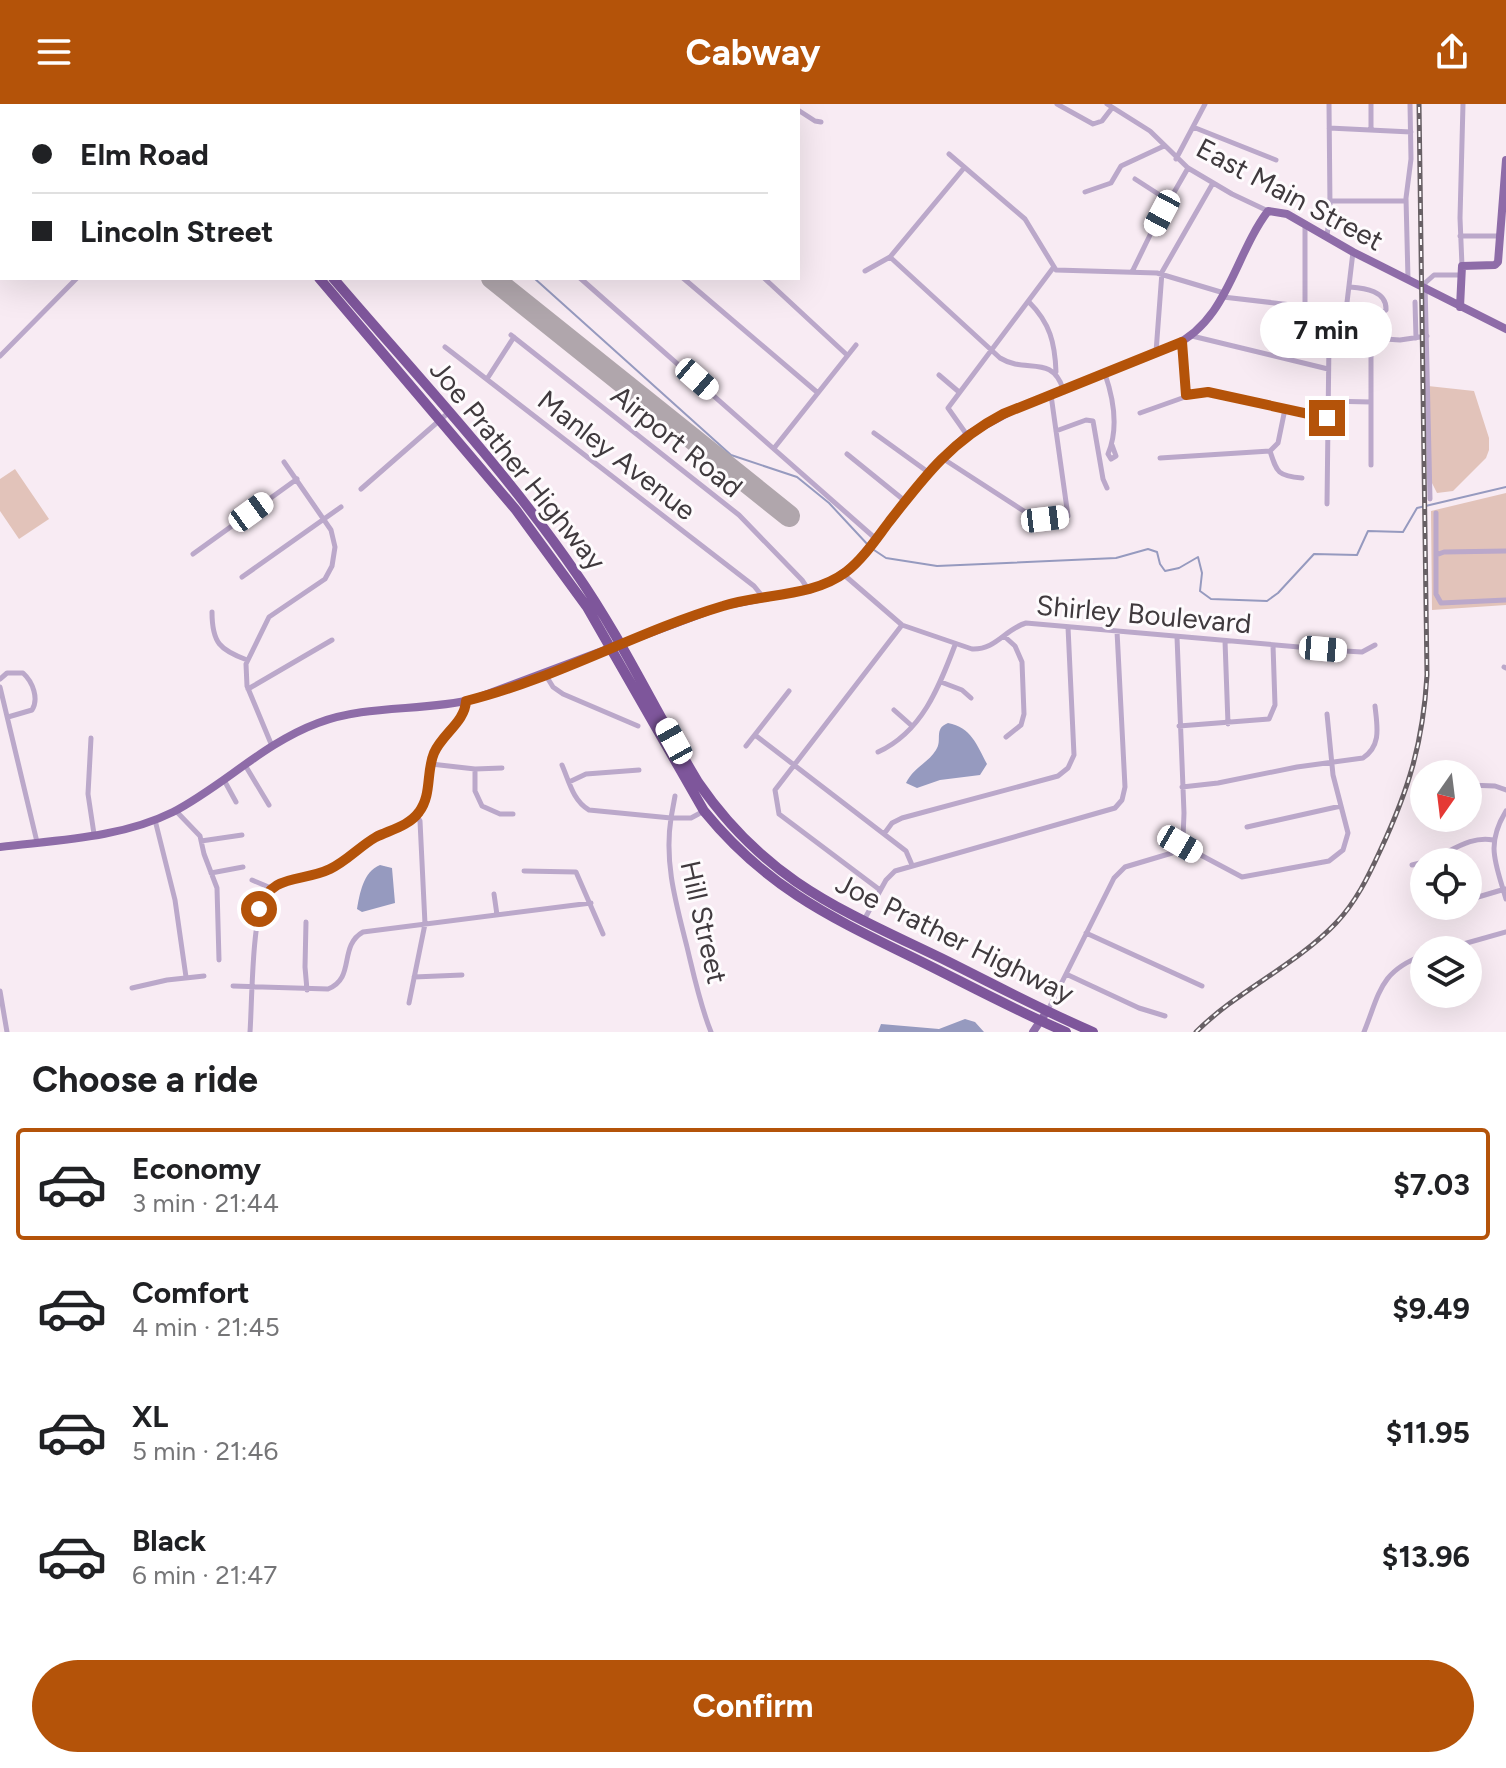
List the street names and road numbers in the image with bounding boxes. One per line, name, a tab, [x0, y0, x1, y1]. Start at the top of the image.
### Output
street label: East Main Street	[1191, 130, 1389, 258]
street label: Joe Prather Highway	[423, 353, 613, 577]
street label: Airport Road	[604, 378, 750, 504]
street label: Manley Avenue	[531, 383, 703, 527]
street label: Shirley Boulevard	[1035, 588, 1253, 640]
street label: Hill Street	[673, 857, 735, 987]
street label: Joe Prather Highway	[831, 866, 1080, 1010]

